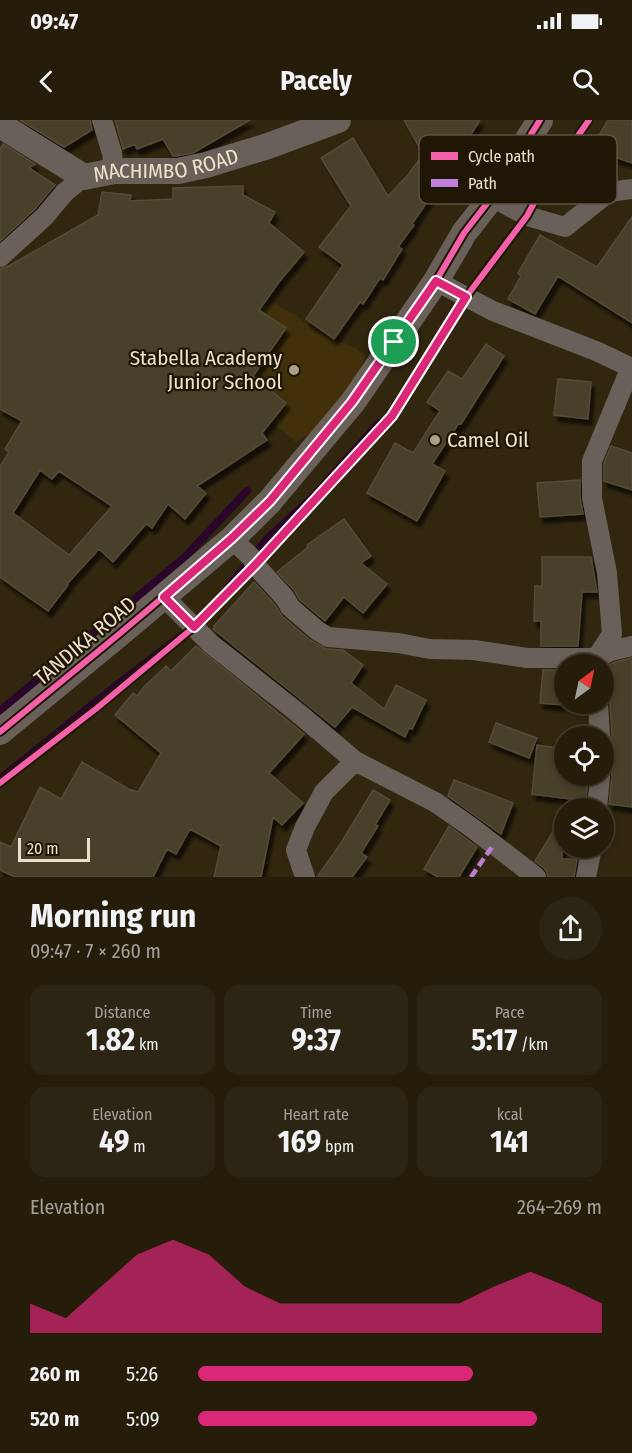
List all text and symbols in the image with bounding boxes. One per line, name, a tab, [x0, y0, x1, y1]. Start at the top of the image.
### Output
text: 09:47	[30, 8, 78, 35]
icon: back	[30, 65, 63, 98]
text: Pacely	[280, 65, 352, 97]
icon: search	[569, 65, 602, 98]
legend	[419, 135, 617, 204]
street label: MACHIMBO ROAD	[91, 143, 242, 188]
text: Cycle path	[468, 147, 535, 166]
text: Path	[468, 174, 497, 193]
pin	[368, 316, 419, 367]
icon: arrive	[377, 325, 410, 358]
place label: Stabella Academy Junior School	[130, 345, 283, 395]
marker: Stabella Academy Junior School	[287, 363, 301, 377]
place label: Camel Oil	[447, 427, 529, 453]
marker: Camel Oil	[428, 433, 442, 447]
street label: TANDIKA ROAD	[29, 591, 141, 691]
north arrow	[554, 654, 614, 714]
map controls	[554, 654, 614, 858]
button: locate	[554, 726, 614, 786]
button: layers	[554, 798, 614, 858]
scale bar	[18, 835, 90, 862]
text: 20 m	[27, 839, 58, 858]
text: Morning run	[30, 896, 196, 936]
button: share	[539, 897, 602, 960]
text: 09:47 · 7 × 260 m	[30, 939, 161, 963]
text: Distance	[94, 1003, 150, 1022]
text: Time	[300, 1003, 332, 1022]
text: Pace	[495, 1003, 525, 1022]
text: 1.82	[86, 1022, 135, 1058]
text: 9:37	[291, 1022, 341, 1058]
text: 5:17	[471, 1022, 517, 1058]
text: km	[135, 1035, 159, 1054]
text: /km	[517, 1035, 548, 1054]
text: Elevation	[92, 1105, 152, 1124]
text: Heart rate	[283, 1105, 349, 1124]
text: kcal	[497, 1105, 523, 1124]
text: 49	[99, 1124, 129, 1160]
text: 169	[278, 1124, 321, 1160]
text: 141	[490, 1124, 529, 1160]
text: m	[129, 1137, 146, 1156]
text: bpm	[321, 1137, 354, 1156]
text: Elevation	[30, 1195, 105, 1219]
text: 264–269 m	[517, 1195, 602, 1219]
text: 260 m	[30, 1362, 80, 1386]
text: 5:26	[126, 1362, 158, 1386]
text: 520 m	[30, 1407, 79, 1431]
text: 5:09	[126, 1407, 159, 1431]

